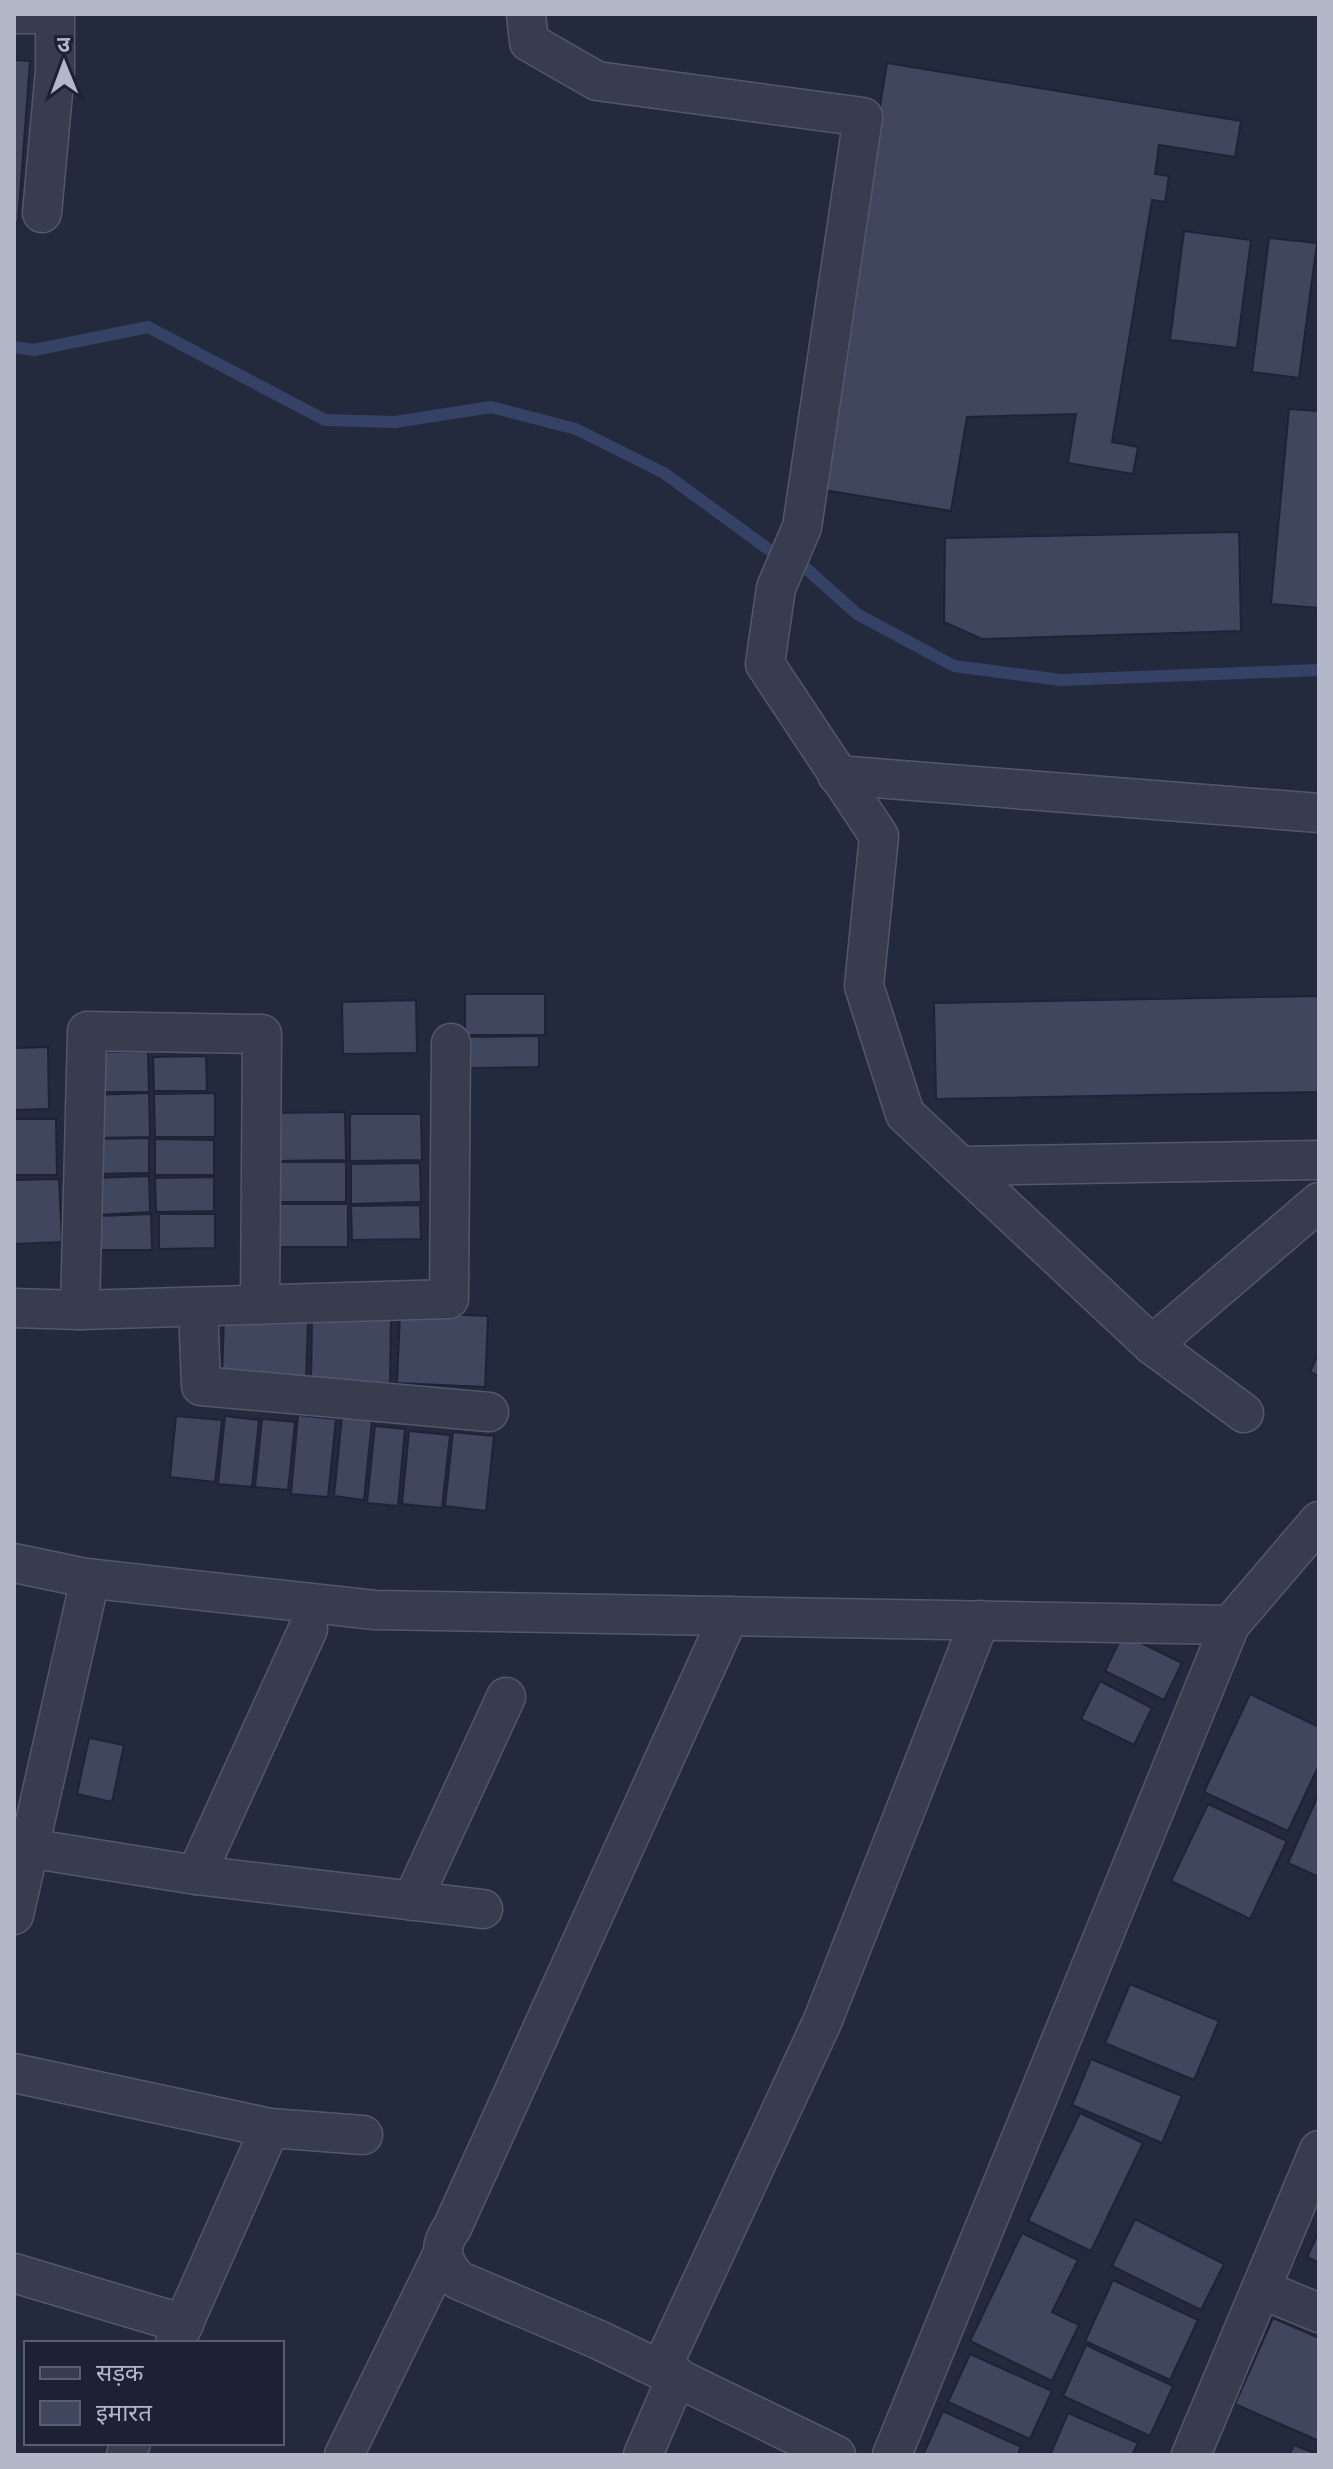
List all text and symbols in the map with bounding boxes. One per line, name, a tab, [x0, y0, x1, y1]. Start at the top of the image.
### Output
north arrow	[24, 24, 104, 104]
text: उ	[57, 30, 71, 56]
legend	[24, 2341, 284, 2445]
text: सड़क	[96, 2357, 144, 2386]
text: इमारत	[96, 2397, 153, 2426]

